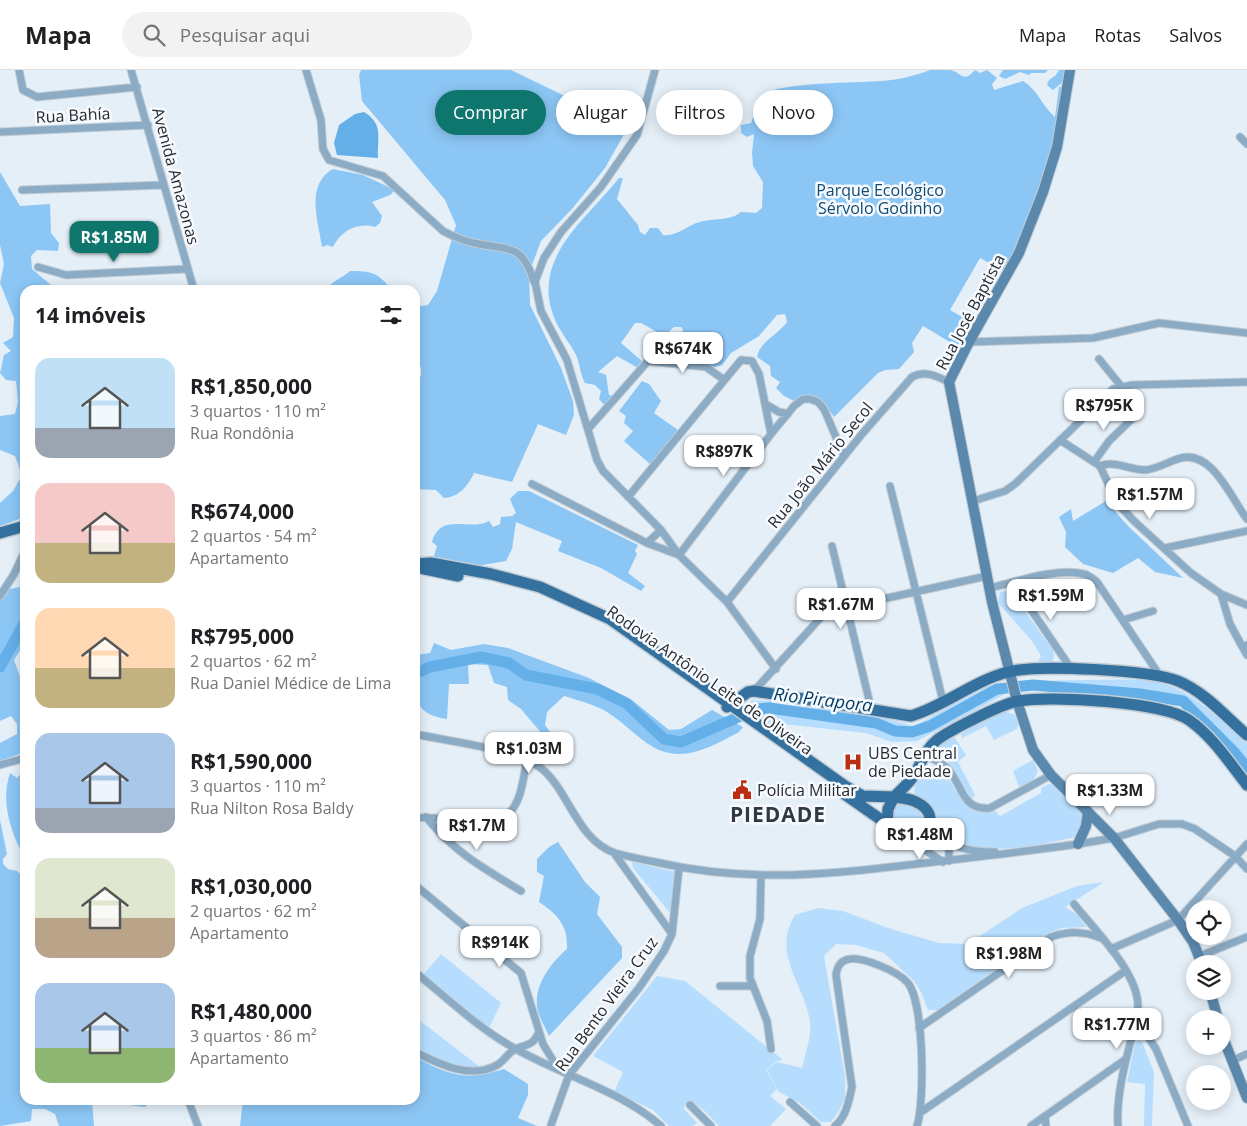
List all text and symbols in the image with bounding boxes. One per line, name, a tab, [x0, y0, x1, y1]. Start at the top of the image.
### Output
search box	[122, 12, 472, 57]
text: Mapa	[25, 18, 92, 51]
icon: search	[140, 21, 168, 49]
text: Pesquisar aqui	[180, 22, 310, 48]
text: Mapa	[1019, 23, 1066, 47]
text: Rotas	[1094, 23, 1141, 47]
text: Salvos	[1169, 23, 1222, 47]
chip: Comprar	[435, 90, 546, 135]
chip: Alugar	[556, 90, 646, 135]
chip: Filtros	[656, 90, 743, 135]
chip: Novo	[753, 90, 833, 135]
street label: Rua Bahía	[35, 102, 111, 128]
street label: Avenida Amazonas	[147, 105, 205, 247]
park label: Parque Ecológico Sérvolo Godinho	[816, 179, 944, 219]
pin: R$1.85M	[68, 220, 160, 263]
text: R$1.85M	[81, 226, 147, 248]
street label: Rua José Baptista	[930, 250, 1010, 374]
text: 14 imóveis	[35, 301, 146, 329]
icon: filters	[377, 301, 405, 329]
pin: R$674K	[642, 332, 724, 374]
text: R$674K	[654, 337, 712, 359]
text: R$1,850,000	[190, 372, 312, 400]
icon: home	[75, 378, 135, 438]
pin: R$795K	[1063, 388, 1145, 431]
text: R$795K	[1075, 394, 1133, 416]
street label: Rua João Mário Secol	[762, 397, 878, 533]
text: 3 quartos · 110 m²	[190, 400, 326, 422]
text: Rua Rondônia	[190, 422, 294, 444]
pin: R$897K	[683, 434, 765, 477]
text: R$897K	[695, 440, 753, 462]
pin: R$1.57M	[1104, 478, 1196, 520]
text: R$1.57M	[1117, 483, 1183, 505]
text: R$674,000	[190, 497, 294, 525]
icon: home	[75, 503, 135, 563]
text: 2 quartos · 54 m²	[190, 525, 317, 547]
text: Apartamento	[190, 547, 289, 569]
pin: R$1.59M	[1005, 578, 1097, 621]
text: R$1.59M	[1018, 584, 1084, 606]
pin: R$1.67M	[795, 588, 887, 630]
text: R$1.67M	[808, 593, 874, 615]
street label: Rodovia Antônio Leite de Oliveira	[603, 600, 817, 760]
text: R$795,000	[190, 622, 294, 650]
icon: home	[75, 628, 135, 688]
text: 2 quartos · 62 m²	[190, 650, 317, 672]
text: Rua Daniel Médice de Lima	[190, 672, 391, 694]
water label: Rio Pirapora	[772, 681, 874, 717]
pin: R$1.03M	[483, 732, 575, 774]
text: R$1.03M	[496, 737, 562, 759]
place label: UBS Central de Piedade	[868, 742, 957, 782]
text: R$1,590,000	[190, 747, 312, 775]
hospital icon: UBS Central de Piedade	[842, 751, 864, 773]
icon: home	[75, 753, 135, 813]
pin: R$1.33M	[1064, 774, 1156, 816]
text: 3 quartos · 110 m²	[190, 775, 326, 797]
public building icon: Polícia Militar	[731, 779, 753, 801]
place label: Polícia Militar	[757, 779, 857, 801]
text: R$1.33M	[1077, 779, 1143, 801]
text: Rua Nilton Rosa Baldy	[190, 797, 353, 819]
district label: PIEDADE	[730, 800, 826, 828]
pin: R$1.7M	[436, 808, 518, 851]
text: R$1.7M	[448, 814, 506, 836]
pin: R$1.48M	[874, 818, 966, 860]
text: R$1.48M	[887, 823, 953, 845]
text: R$1,030,000	[190, 872, 312, 900]
icon: home	[75, 878, 135, 938]
text: 2 quartos · 62 m²	[190, 900, 317, 922]
map controls	[1186, 900, 1231, 1110]
button: locate	[1186, 900, 1231, 945]
text: Apartamento	[190, 922, 289, 944]
pin: R$914K	[459, 926, 541, 968]
text: R$914K	[471, 931, 529, 953]
street label: Rua Bento Vieira Cruz	[550, 932, 662, 1076]
pin: R$1.98M	[963, 936, 1055, 979]
text: R$1.98M	[976, 942, 1042, 964]
button: layers	[1186, 955, 1231, 1000]
text: R$1,480,000	[190, 997, 312, 1025]
icon: home	[75, 1003, 135, 1063]
pin: R$1.77M	[1071, 1008, 1163, 1050]
button: +	[1186, 1010, 1231, 1055]
text: R$1.77M	[1084, 1013, 1150, 1035]
text: 3 quartos · 86 m²	[190, 1025, 317, 1047]
text: Apartamento	[190, 1047, 289, 1069]
button: −	[1186, 1065, 1231, 1110]

